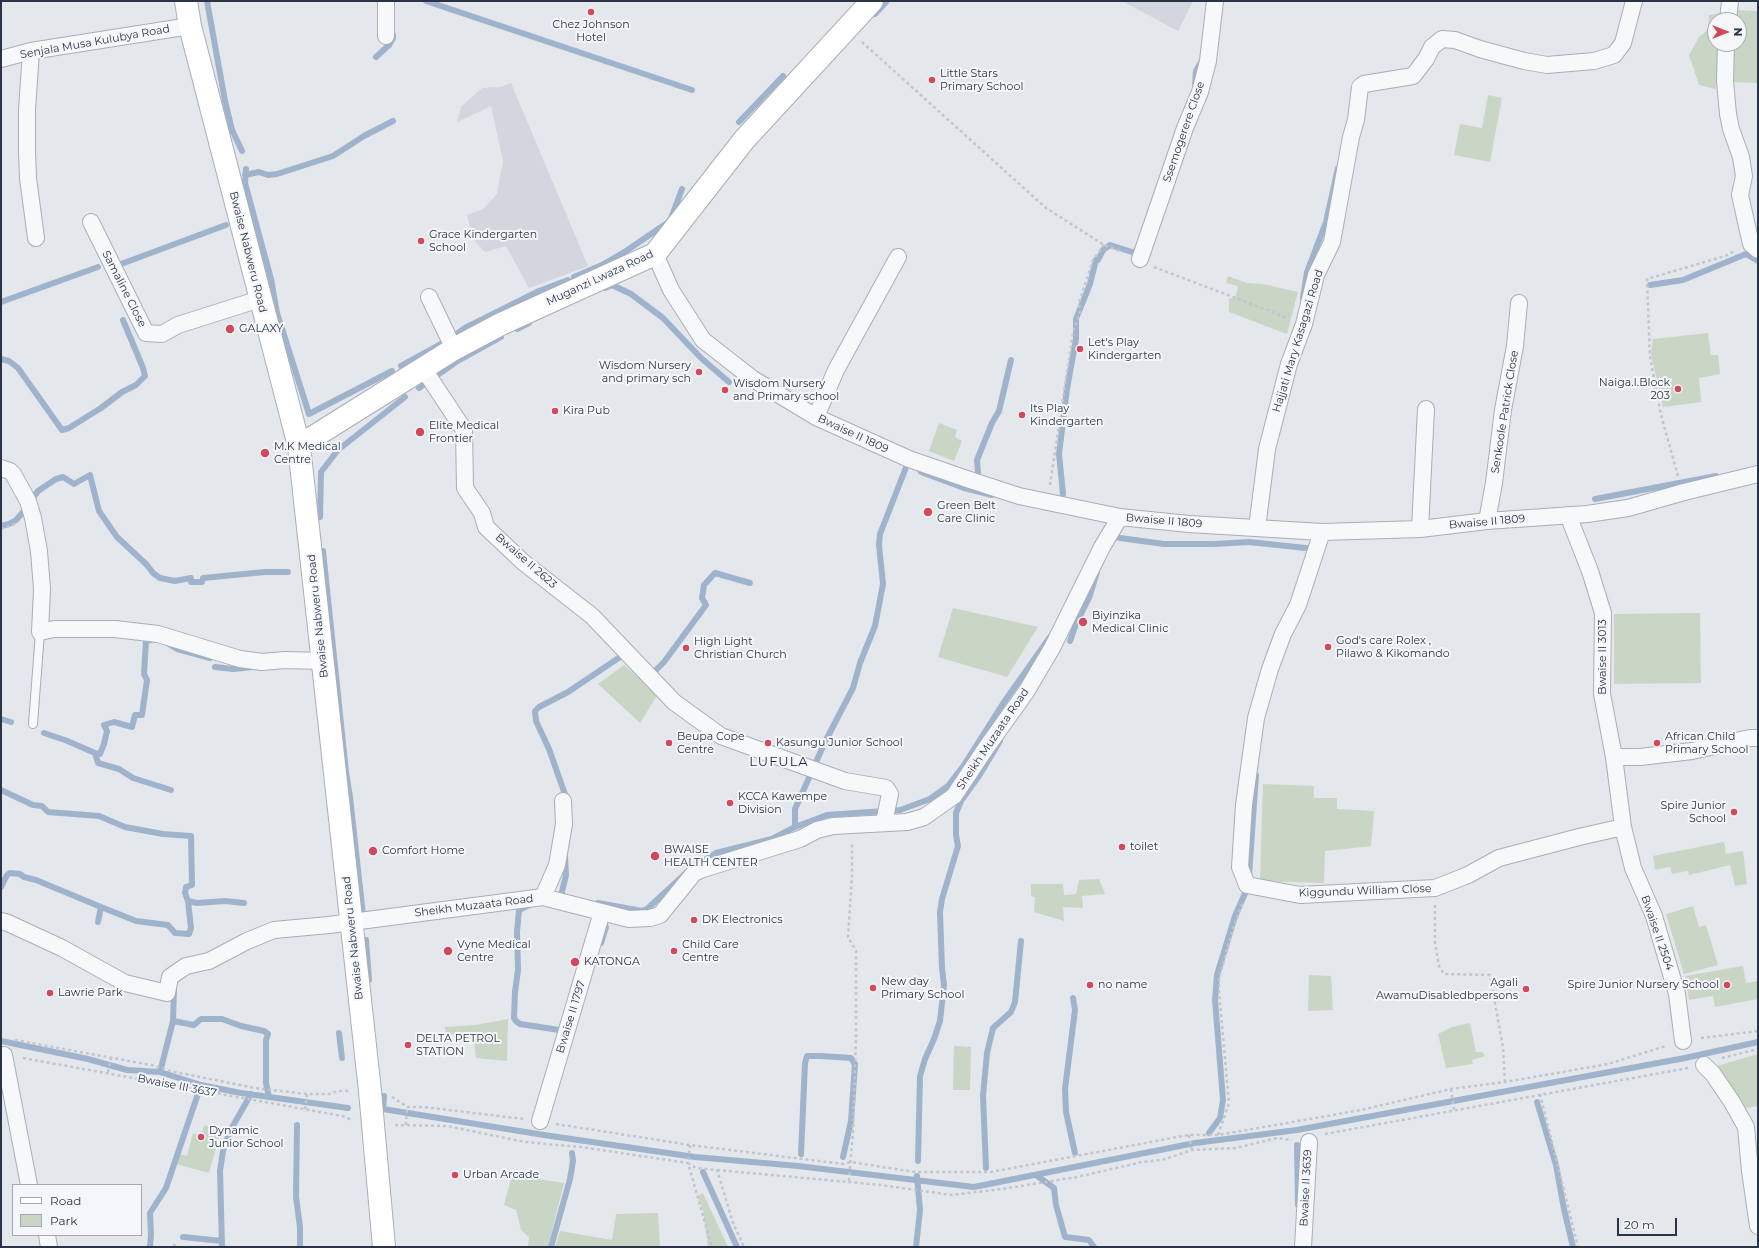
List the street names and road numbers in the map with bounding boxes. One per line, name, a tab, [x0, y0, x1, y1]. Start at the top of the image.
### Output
street label: Senjala Musa Kulubya Road	[19, 22, 171, 62]
street label: Ssemogerere Close	[1161, 80, 1207, 184]
street label: Bwaise Nabweru Road	[227, 190, 269, 314]
street label: Muganzi Lwaza Road	[544, 247, 656, 309]
street label: Samaline Close	[99, 249, 149, 329]
street label: Hajjati Mary Kasagazi Road	[1270, 268, 1326, 414]
street label: Senkoole Patrick Close	[1489, 349, 1521, 475]
street label: Bwaise II 1809	[816, 412, 890, 456]
street label: Bwaise II 1809	[1125, 511, 1203, 531]
street label: Bwaise II 1809	[1448, 512, 1526, 532]
street label: Bwaise II 2623	[493, 531, 559, 591]
street label: Bwaise Nabweru Road	[305, 553, 331, 679]
street label: Bwaise II 3013	[1596, 619, 1610, 695]
street label: Sheikh Muzaata Road	[954, 686, 1032, 792]
street label: Bwaise Nabweru Road	[340, 875, 366, 1001]
street label: Kiggundu William Close	[1298, 882, 1432, 900]
street label: Sheikh Muzaata Road	[414, 892, 534, 920]
street label: Bwaise II 2504	[1638, 894, 1676, 972]
street label: Bwaise II 1797	[554, 979, 588, 1055]
street label: Bwaise III 3637	[136, 1072, 218, 1100]
street label: Bwaise II 3639	[1297, 1149, 1315, 1227]

